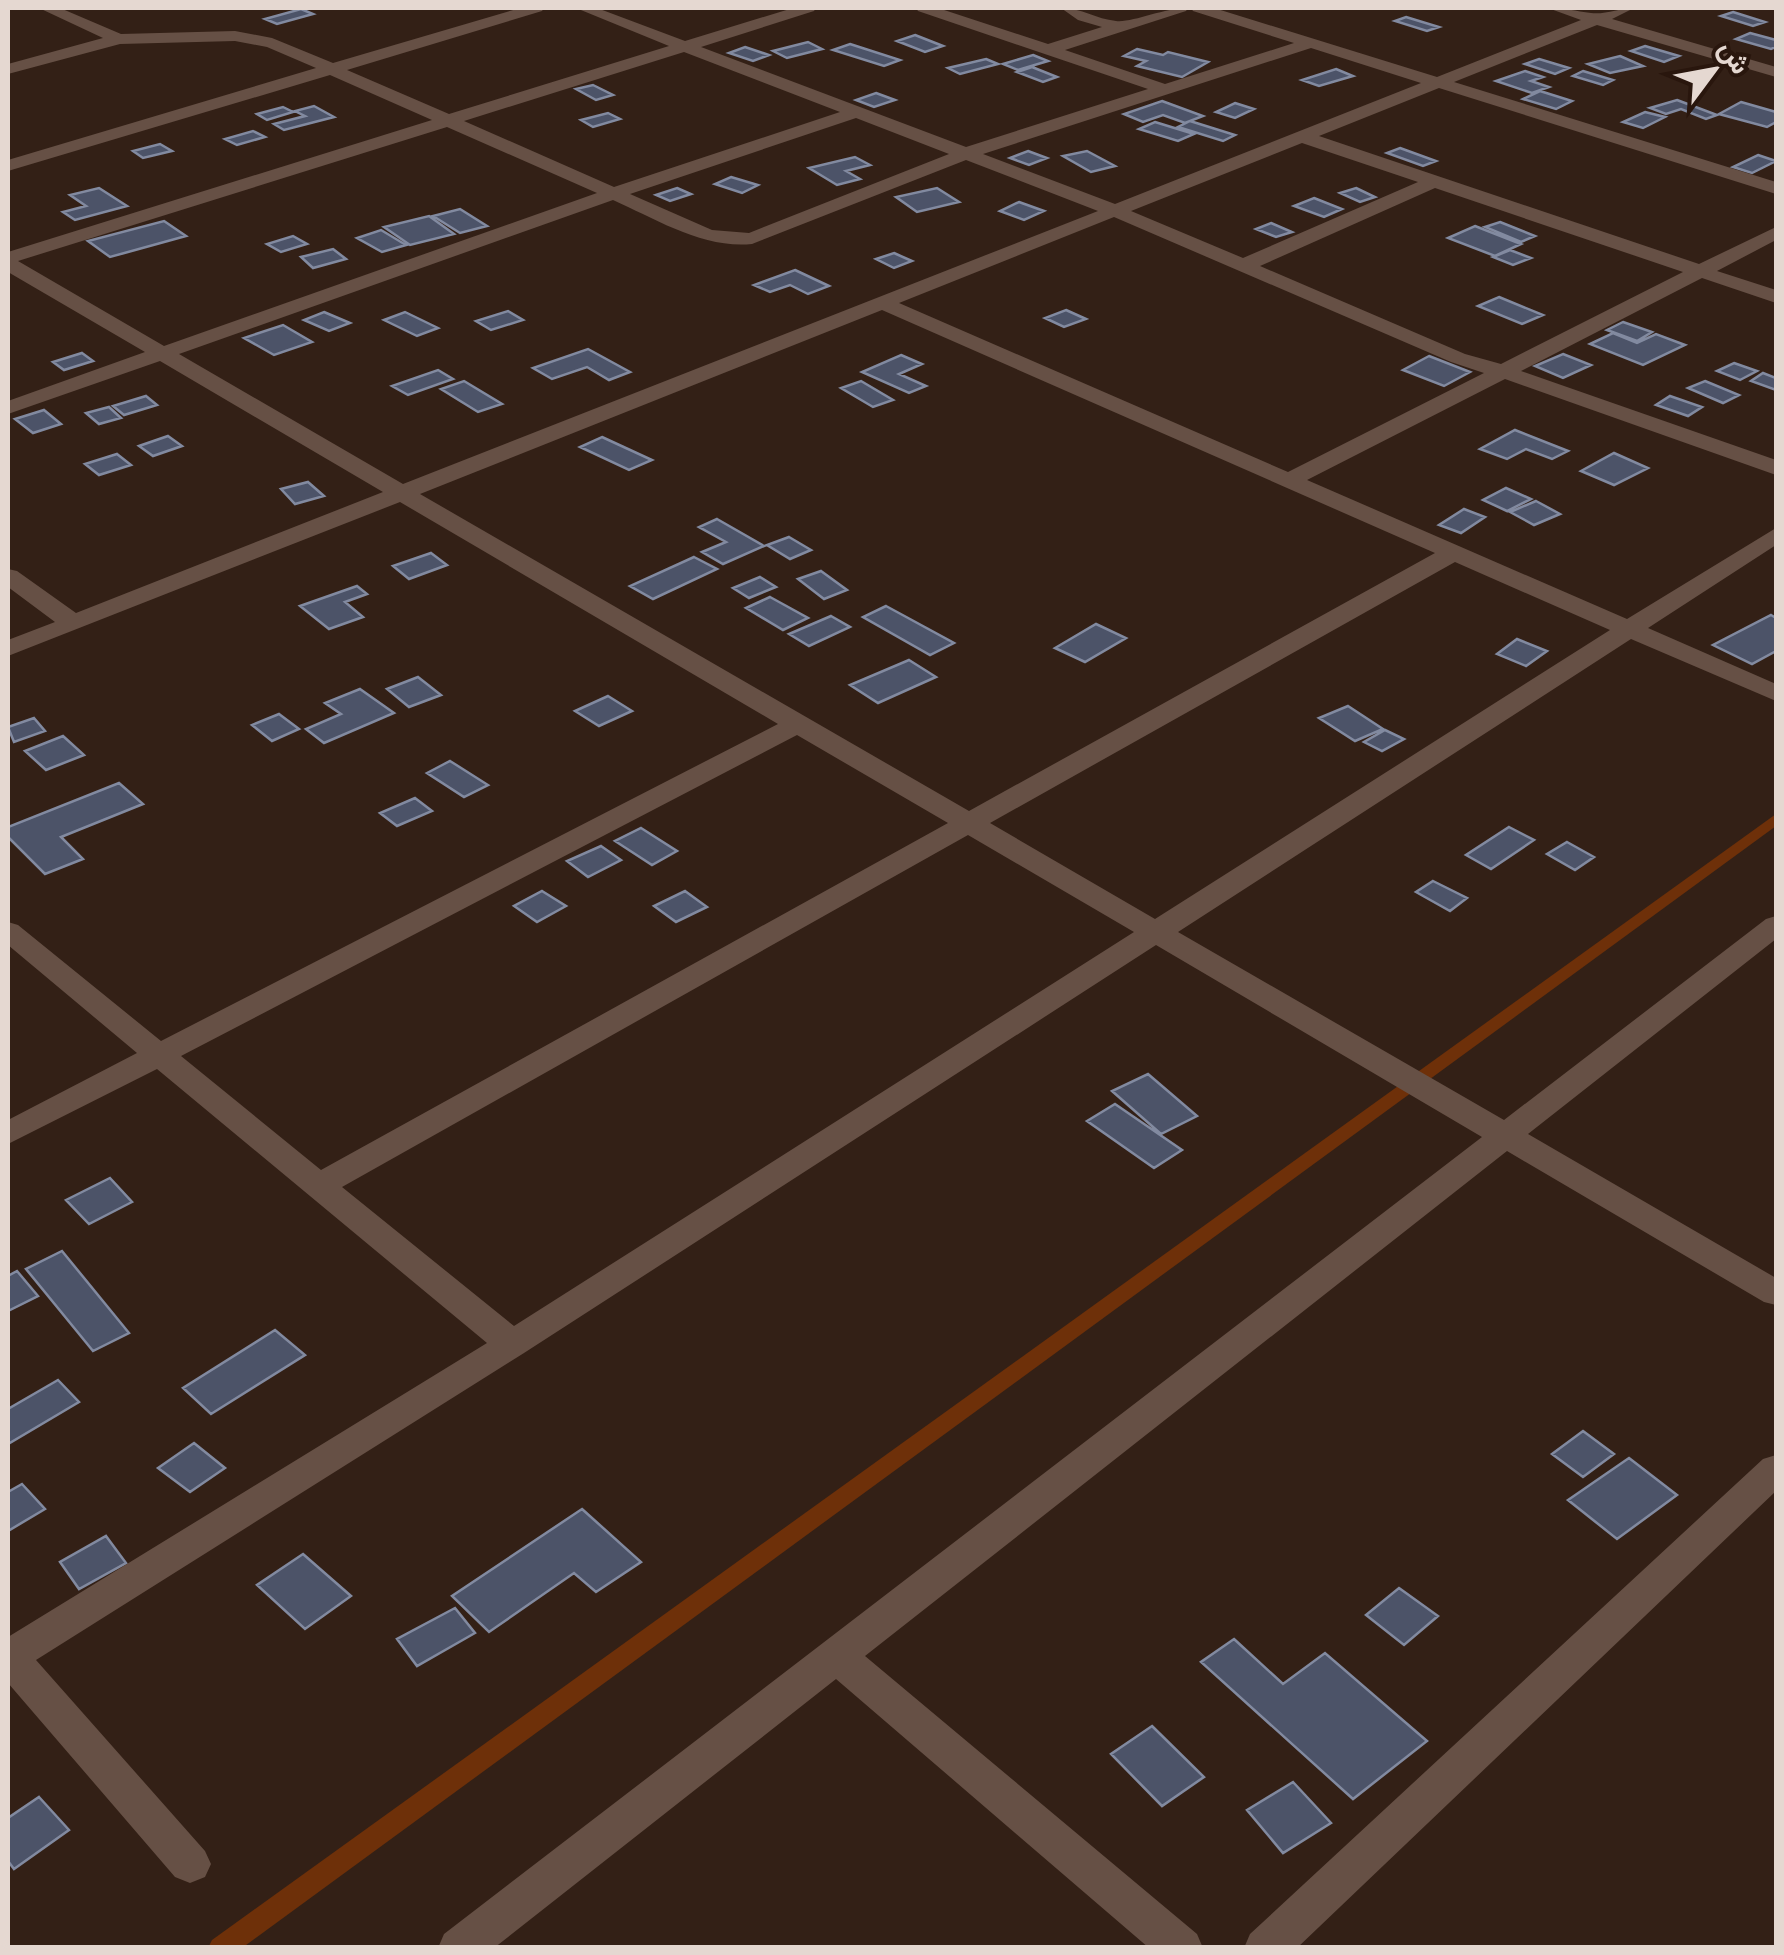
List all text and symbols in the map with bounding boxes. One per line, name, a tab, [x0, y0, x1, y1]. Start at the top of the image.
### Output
north arrow	[1664, 20, 1764, 120]
text: ش	[1712, 34, 1758, 80]

